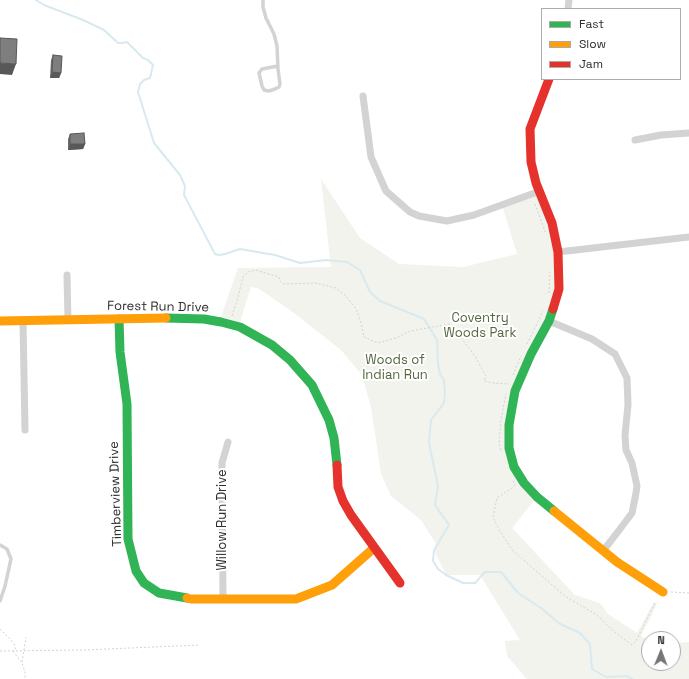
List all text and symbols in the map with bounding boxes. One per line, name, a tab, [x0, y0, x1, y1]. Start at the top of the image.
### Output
legend	[541, 8, 681, 80]
text: Fast	[579, 16, 604, 32]
text: Slow	[579, 36, 606, 52]
text: Jam	[579, 56, 603, 72]
street label: Forest Run Drive	[107, 298, 209, 316]
park label: Coventry Woods Park	[444, 310, 516, 341]
park label: Woods of Indian Run	[362, 352, 428, 383]
street label: Timberview Drive	[106, 441, 126, 547]
street label: Willow Run Drive	[214, 469, 230, 571]
north arrow	[641, 631, 681, 671]
text: N	[657, 633, 665, 647]

